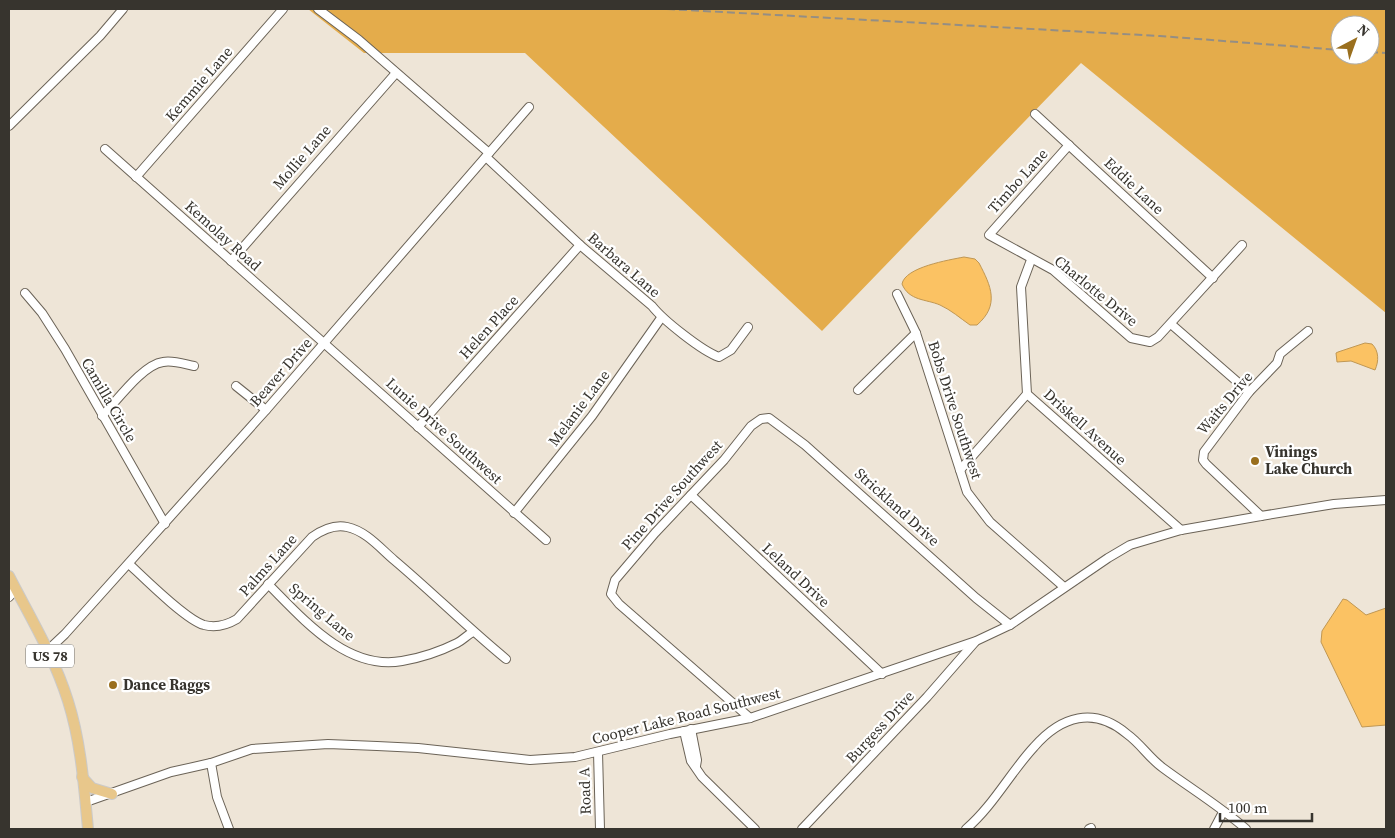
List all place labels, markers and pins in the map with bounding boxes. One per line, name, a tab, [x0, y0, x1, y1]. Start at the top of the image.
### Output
place label: Vinings Lake Church	[1265, 441, 1352, 479]
marker: Vinings Lake Church	[1249, 455, 1261, 467]
place label: Dance Raggs	[123, 674, 210, 695]
marker: Dance Raggs	[107, 679, 119, 691]

